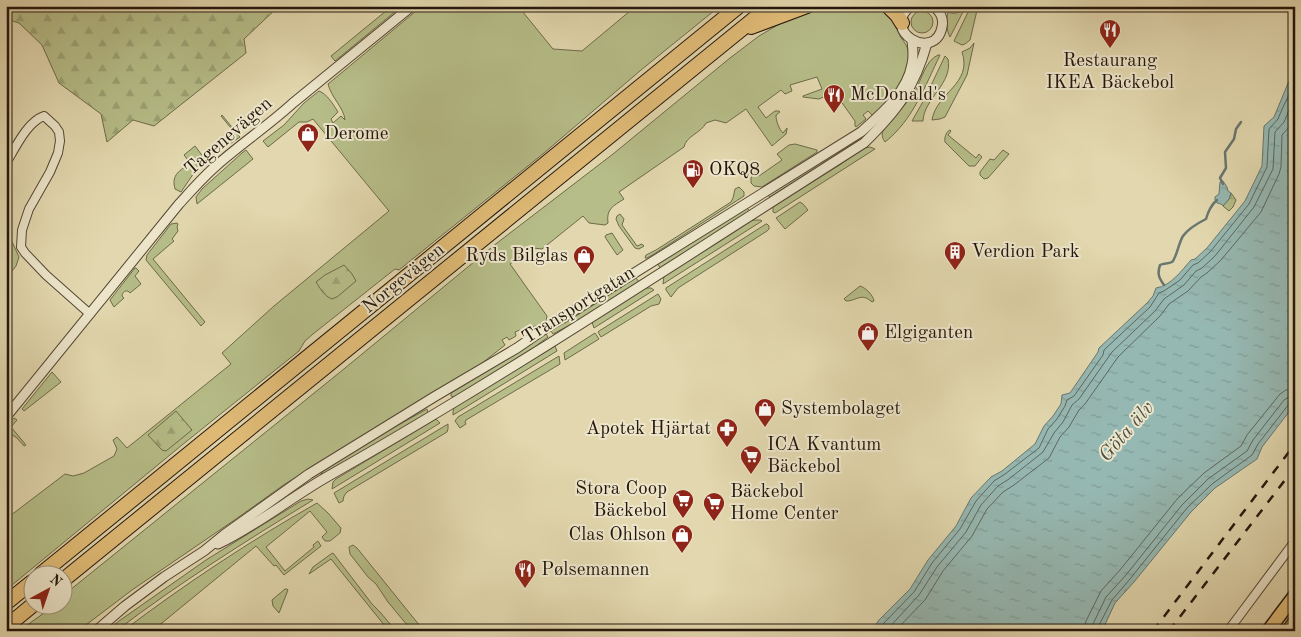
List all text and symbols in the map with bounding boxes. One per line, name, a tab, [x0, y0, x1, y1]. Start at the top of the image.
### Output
restaurant icon: Restaurang IKEA Bäckebol	[1098, 18, 1122, 49]
place label: Restaurang IKEA Bäckebol	[1046, 52, 1174, 93]
restaurant icon: McDonald's	[822, 83, 846, 114]
place label: McDonald's	[850, 86, 946, 105]
street label: Tagenevägen	[182, 94, 276, 180]
shop icon: Derome	[296, 122, 320, 153]
place label: Derome	[324, 125, 389, 144]
fuel station icon: OKQ8	[681, 158, 705, 189]
place label: OKQ8	[709, 161, 760, 180]
street label: Norgevägen	[359, 240, 449, 318]
building icon: Verdion Park	[943, 240, 967, 271]
place label: Verdion Park	[971, 243, 1080, 262]
shop icon: Ryds Bilglas	[572, 244, 596, 275]
place label: Ryds Bilglas	[465, 247, 568, 266]
street label: Transportgatan	[519, 264, 639, 348]
shop icon: Elgiganten	[856, 321, 880, 352]
place label: Elgiganten	[884, 324, 973, 343]
shop icon: Systembolaget	[753, 397, 777, 428]
water label: Göta älv	[1096, 398, 1159, 466]
place label: Systembolaget	[781, 400, 901, 419]
pharmacy icon: Apotek Hjärtat	[715, 417, 739, 448]
place label: Apotek Hjärtat	[586, 420, 711, 439]
place label: ICA Kvantum Bäckebol	[767, 436, 881, 477]
supermarket icon: ICA Kvantum Bäckebol	[739, 444, 763, 475]
place label: Stora Coop Bäckebol	[575, 480, 667, 521]
place label: Bäckebol Home Center	[730, 483, 839, 524]
supermarket icon: Stora Coop Bäckebol	[671, 488, 695, 519]
supermarket icon: Bäckebol Home Center	[702, 491, 726, 522]
shop icon: Clas Ohlson	[670, 523, 694, 554]
place label: Clas Ohlson	[568, 526, 666, 545]
restaurant icon: Pølsemannen	[513, 558, 537, 589]
place label: Pølsemannen	[541, 561, 649, 580]
north arrow	[22, 564, 72, 614]
text: N	[47, 572, 65, 590]

